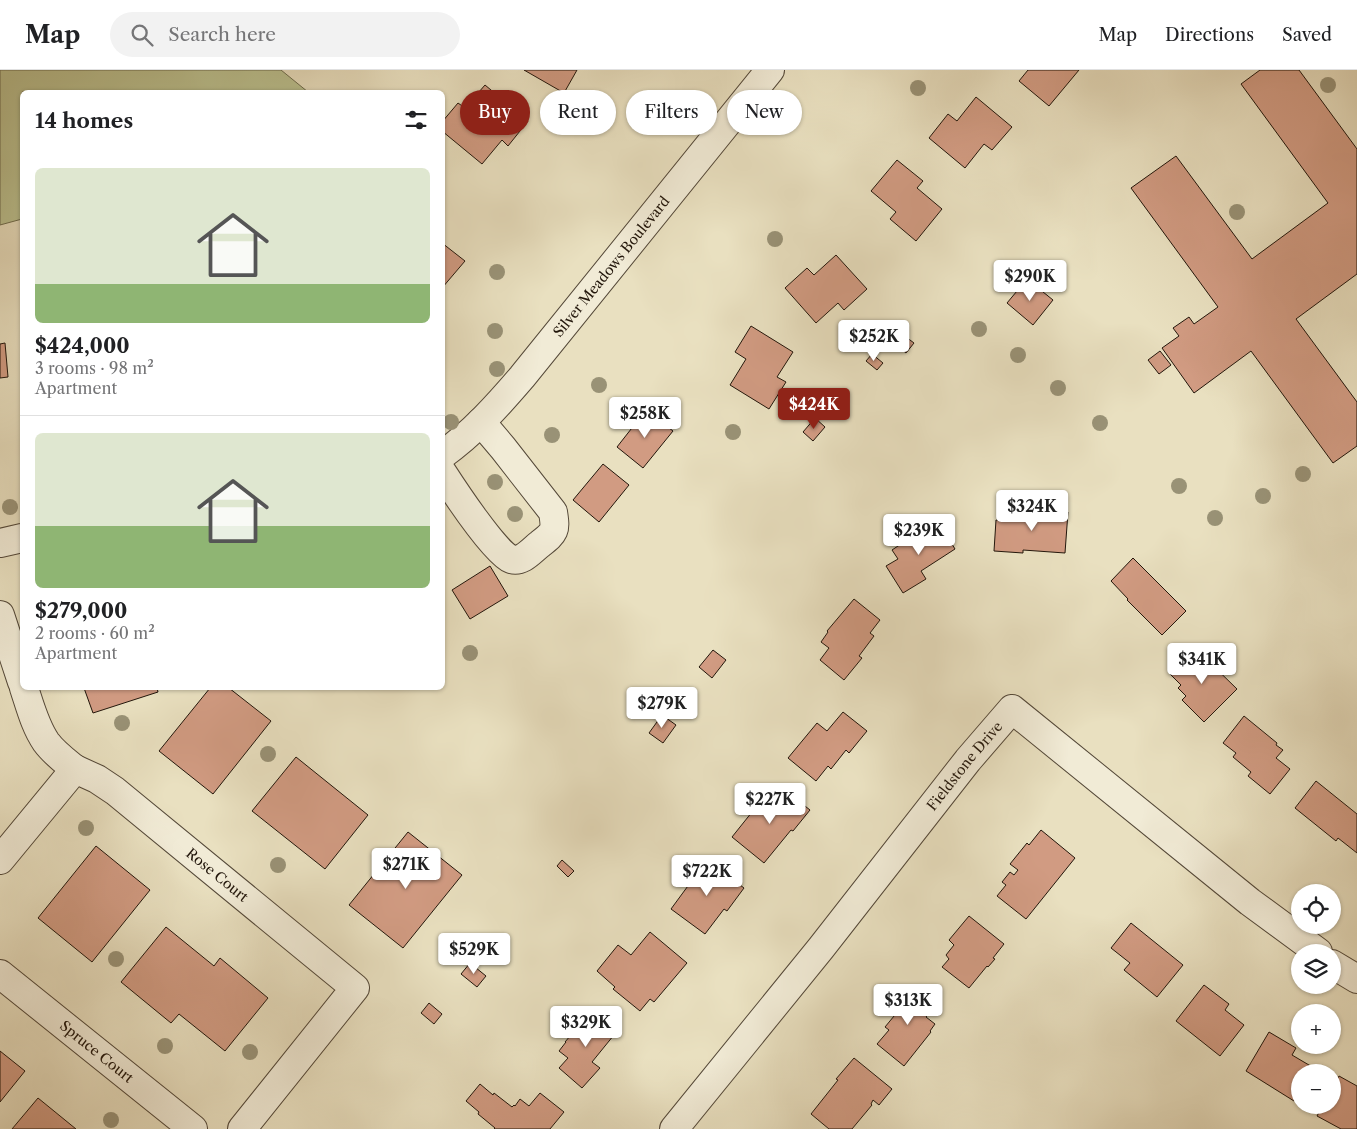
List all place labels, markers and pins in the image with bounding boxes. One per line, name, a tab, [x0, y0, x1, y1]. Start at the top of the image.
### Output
pin: $290K	[995, 260, 1065, 302]
pin: $252K	[839, 320, 909, 362]
pin: $424K	[779, 388, 849, 430]
pin: $258K	[610, 396, 680, 439]
pin: $324K	[997, 490, 1067, 532]
pin: $239K	[884, 514, 954, 556]
pin: $341K	[1167, 642, 1237, 685]
pin: $279K	[627, 686, 697, 729]
pin: $227K	[735, 782, 805, 825]
pin: $271K	[371, 848, 441, 890]
pin: $722K	[672, 854, 742, 897]
pin: $529K	[439, 932, 509, 975]
pin: $313K	[873, 984, 943, 1026]
pin: $329K	[551, 1006, 621, 1048]

